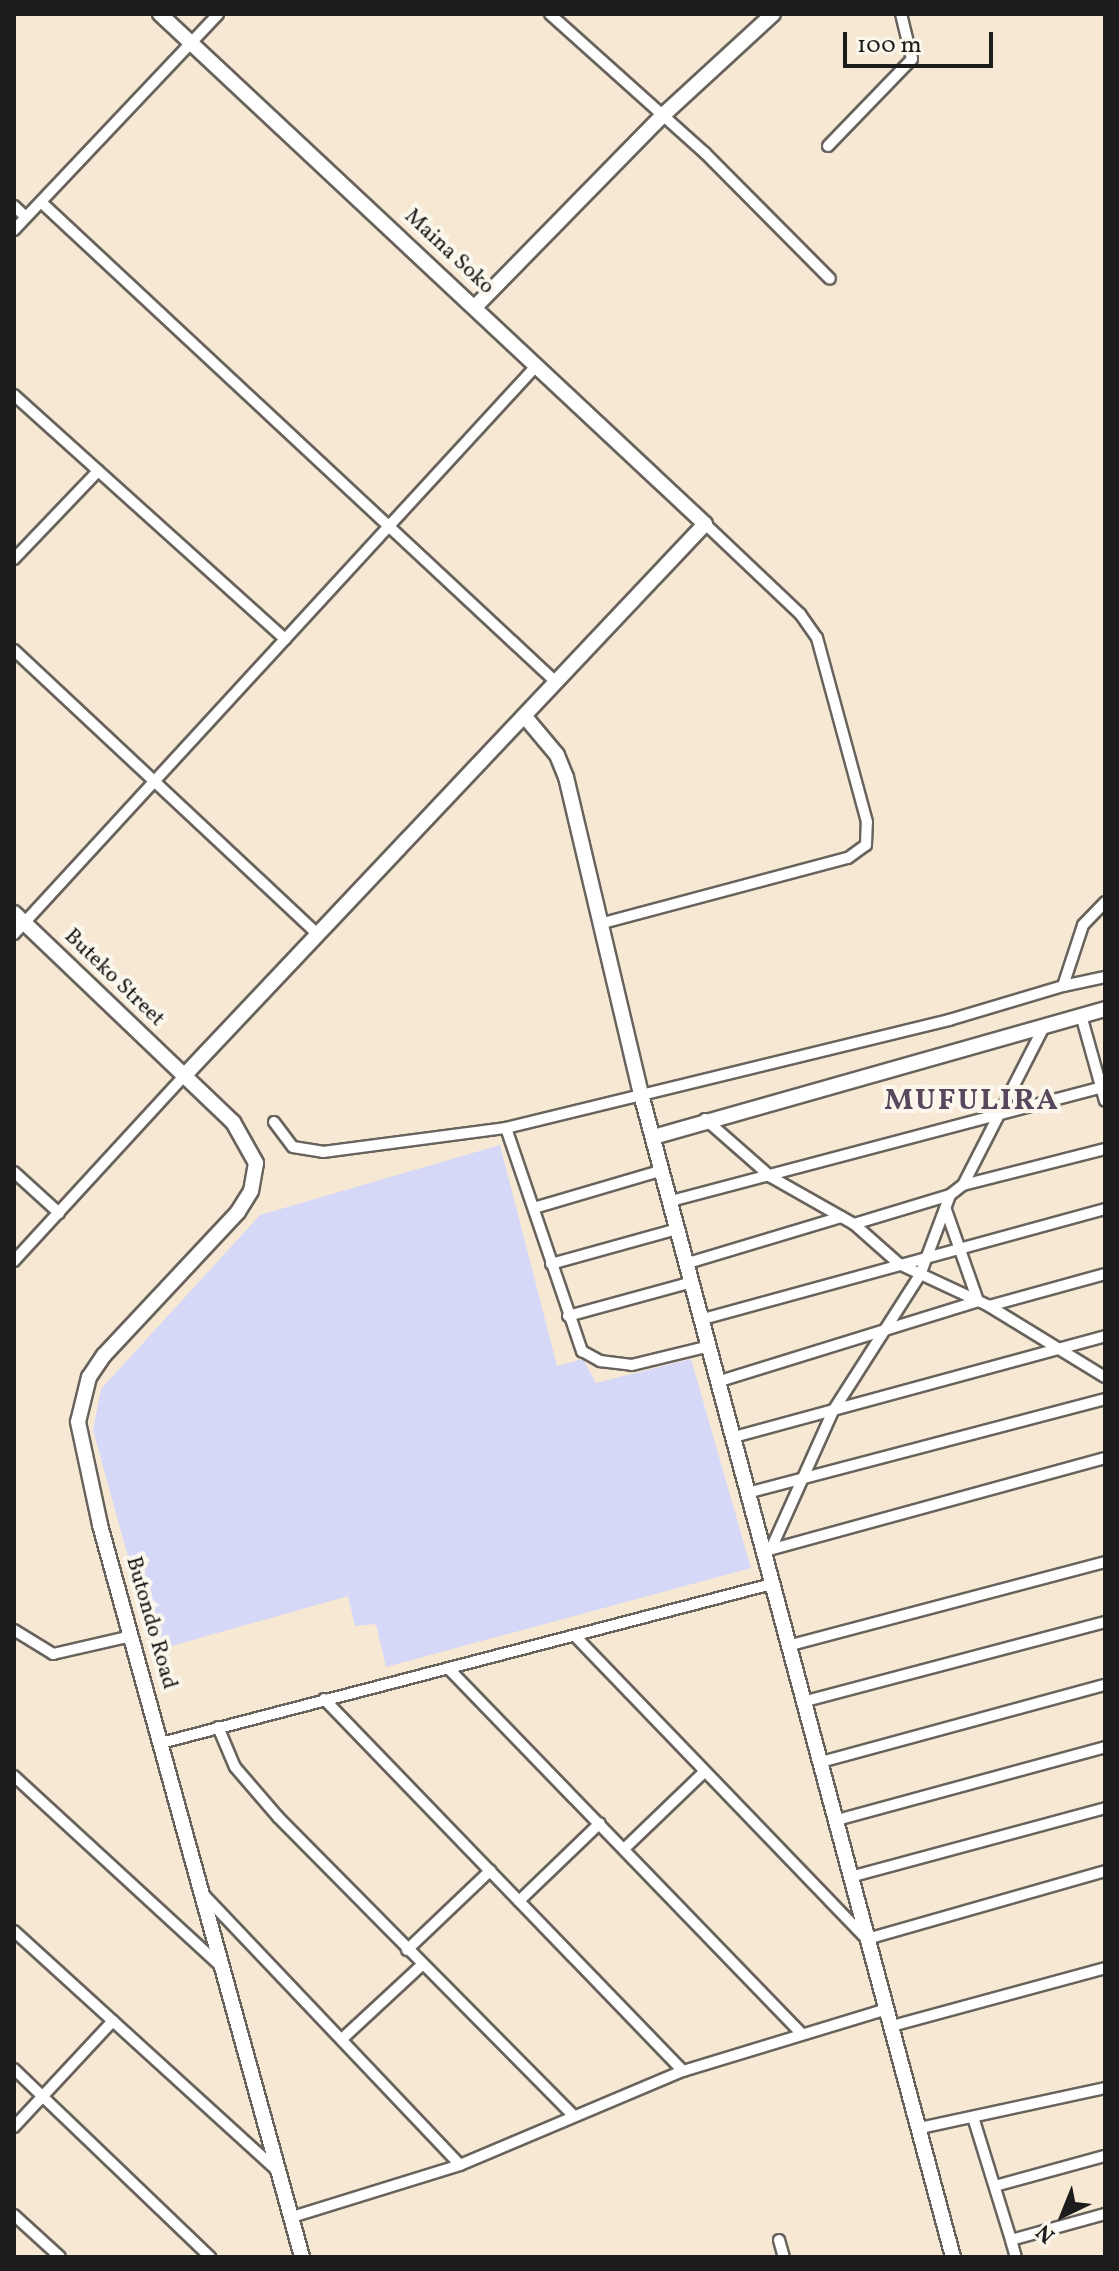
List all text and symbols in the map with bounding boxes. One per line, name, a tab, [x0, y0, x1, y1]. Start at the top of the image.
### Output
scale bar	[847, 16, 997, 66]
text: 100 m	[857, 29, 922, 63]
street label: Maina Soko	[398, 204, 500, 300]
street label: Buteko Street	[58, 924, 170, 1032]
district label: MUFULIRA	[884, 1083, 1060, 1119]
street label: Butondo Road	[119, 1554, 183, 1692]
north arrow	[1023, 2175, 1103, 2255]
text: N	[1030, 2216, 1063, 2250]

